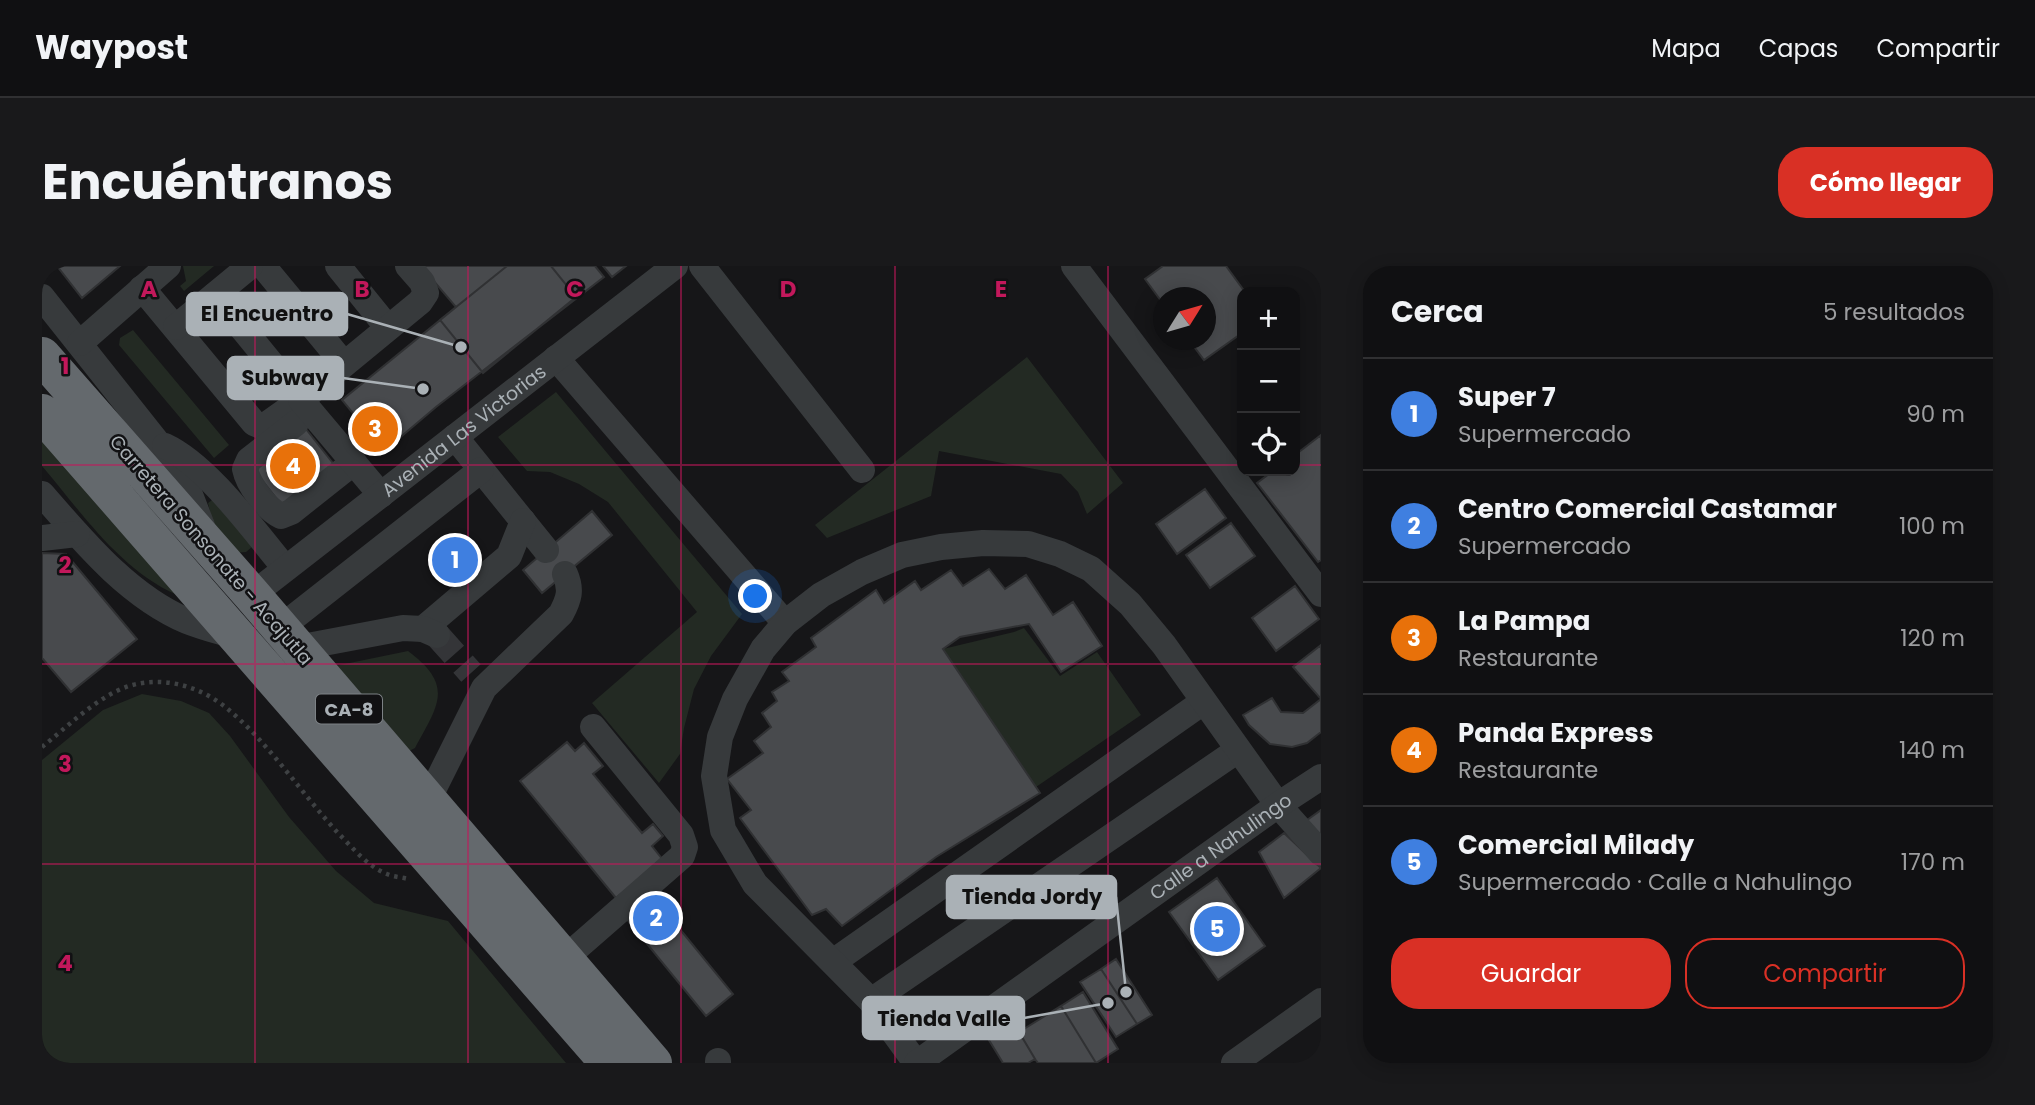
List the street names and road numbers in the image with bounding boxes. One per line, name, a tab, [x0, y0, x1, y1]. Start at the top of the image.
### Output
street label: Avenida Las Victorias	[376, 358, 551, 503]
street label: Carretera Sonsonate - Acajutla	[103, 429, 319, 671]
road number: CA-8	[316, 694, 382, 724]
street label: Calle a Nahulingo	[1144, 786, 1297, 906]

